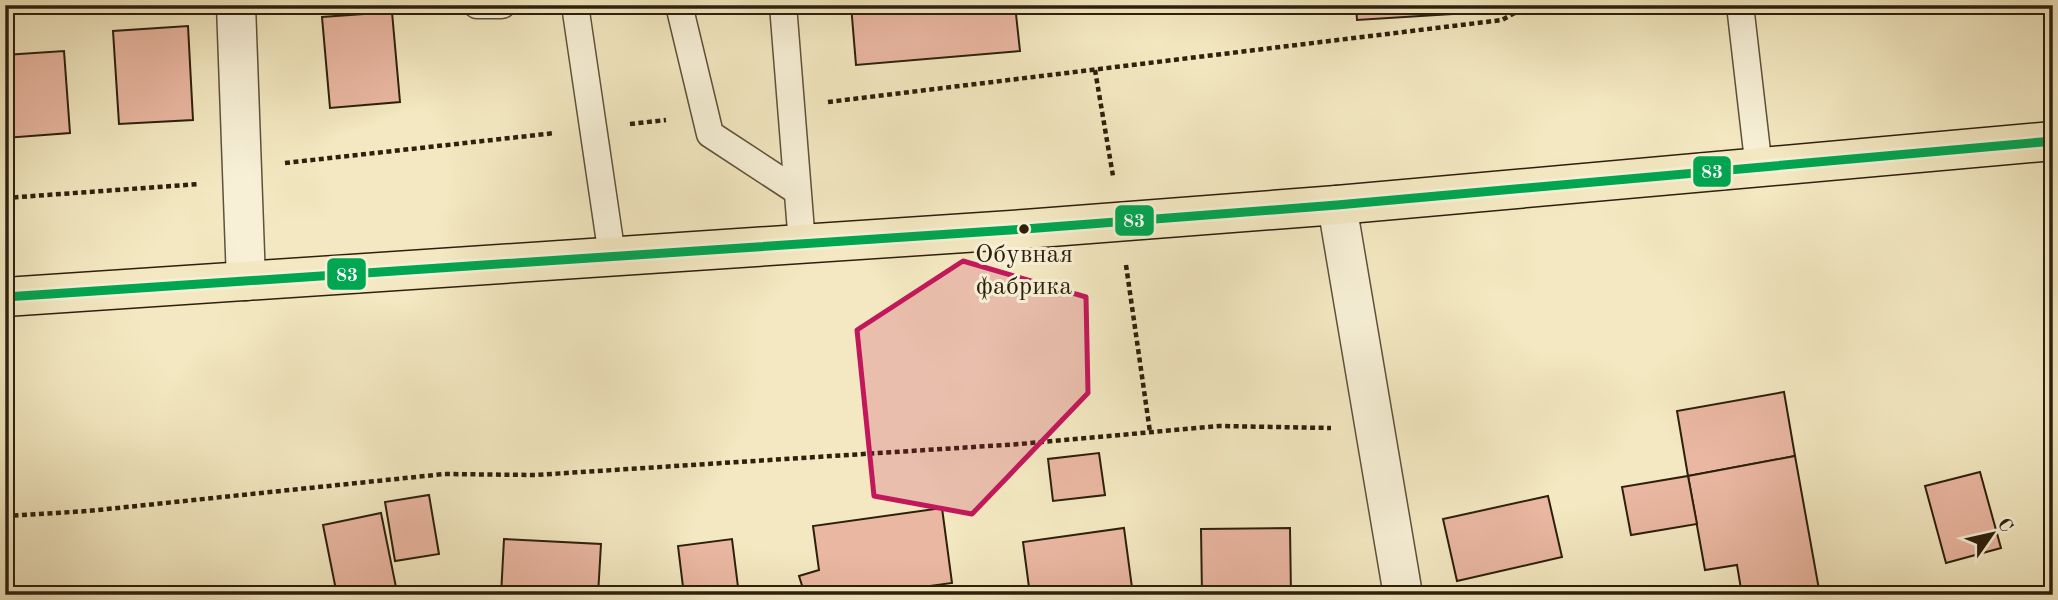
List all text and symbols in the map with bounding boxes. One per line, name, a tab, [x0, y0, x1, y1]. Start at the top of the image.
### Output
line badge: 83	[1692, 155, 1732, 188]
text: 83	[1701, 164, 1723, 183]
line badge: 83	[1114, 204, 1155, 237]
text: 83	[1123, 213, 1145, 232]
marker: Обувная фабрика	[1017, 222, 1031, 236]
place label: Обувная фабрика	[975, 242, 1073, 300]
line badge: 83	[326, 257, 367, 291]
text: 83	[336, 267, 358, 286]
north arrow	[1956, 498, 2026, 568]
text: С	[1993, 515, 2015, 536]

